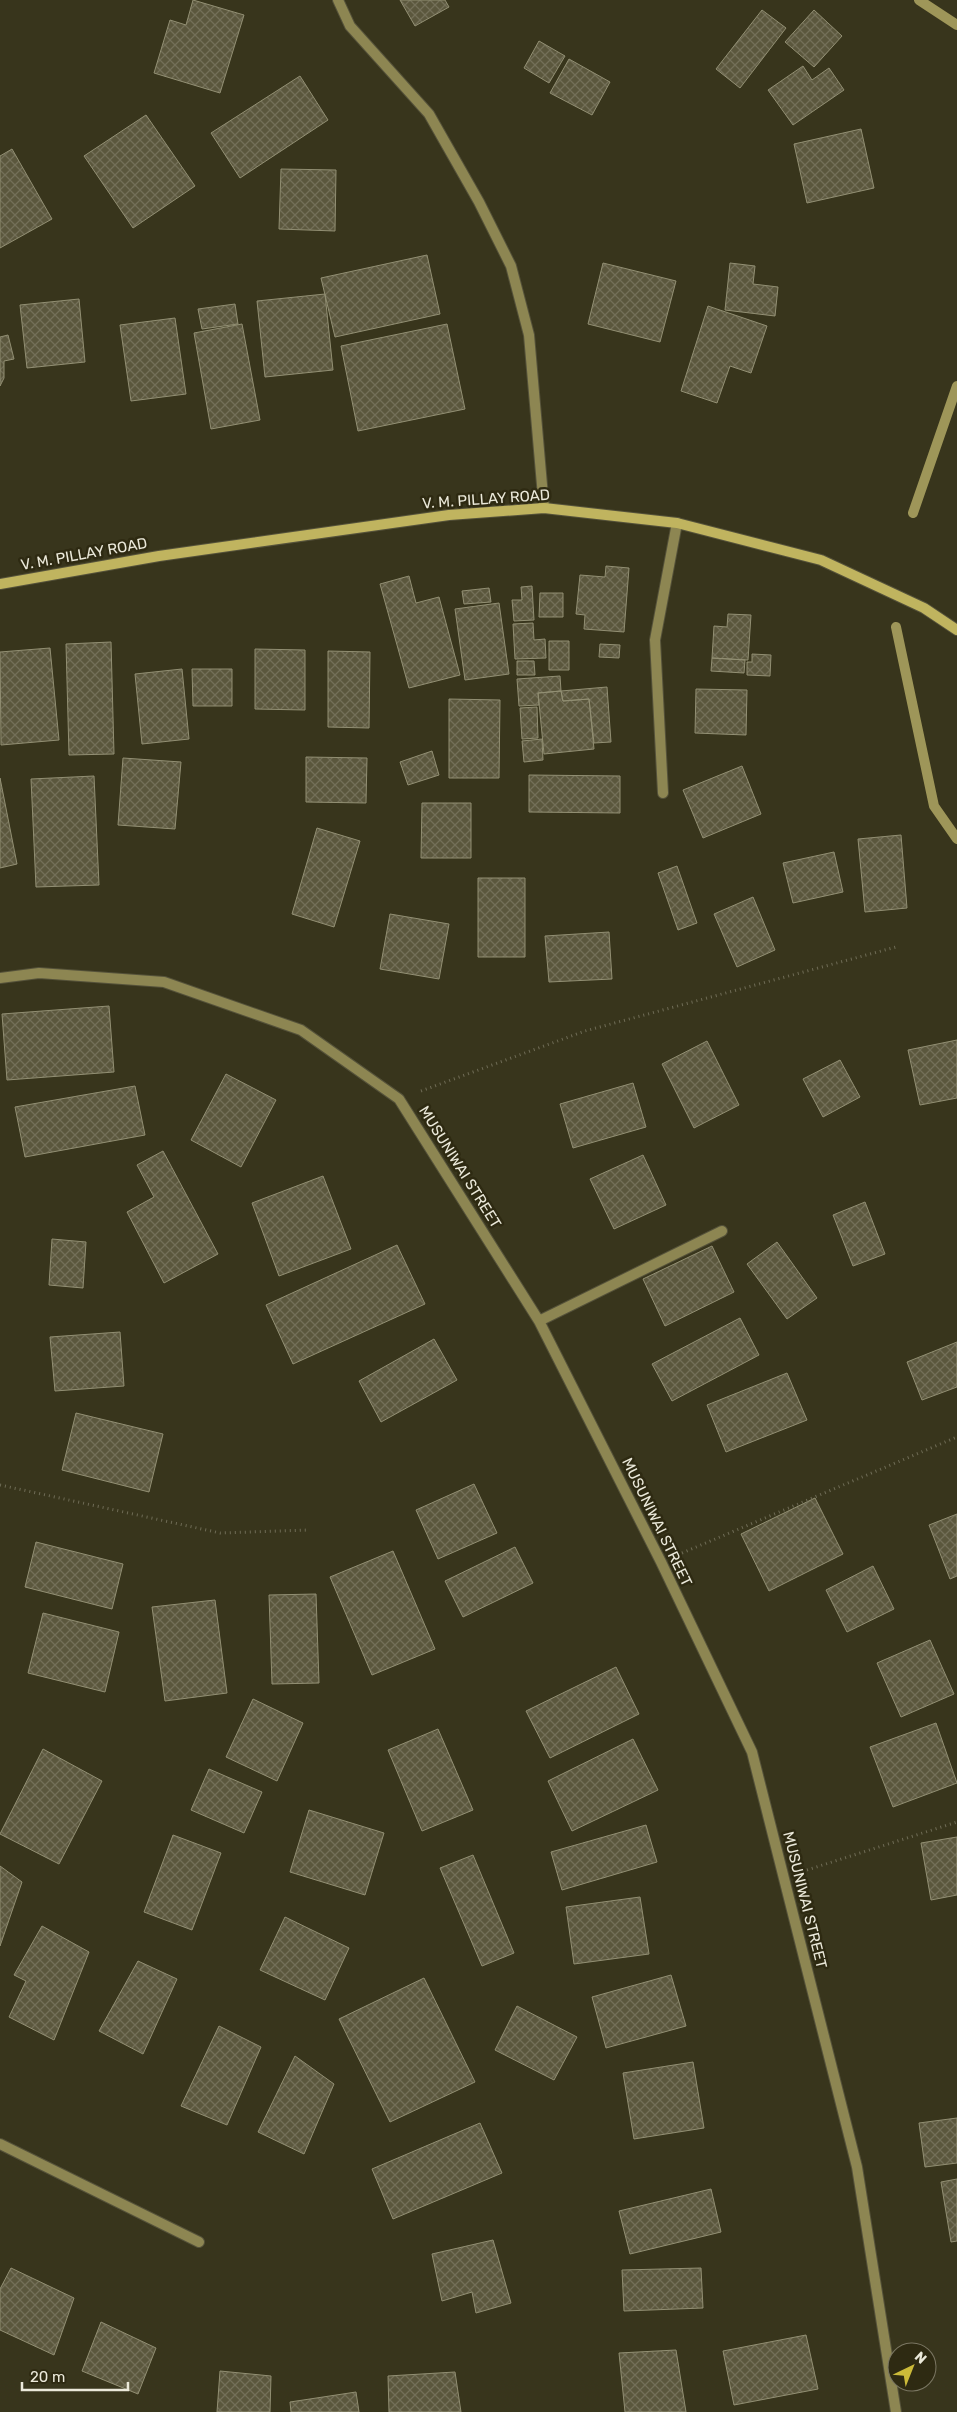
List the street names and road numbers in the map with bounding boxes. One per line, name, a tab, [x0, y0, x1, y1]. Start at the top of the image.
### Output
street label: V. M. PILLAY ROAD	[421, 486, 551, 512]
street label: V. M. PILLAY ROAD	[19, 534, 149, 574]
street label: MUSUNIWAI STREET	[415, 1103, 505, 1232]
street label: MUSUNIWAI STREET	[618, 1455, 696, 1590]
street label: MUSUNIWAI STREET	[779, 1830, 831, 1971]

